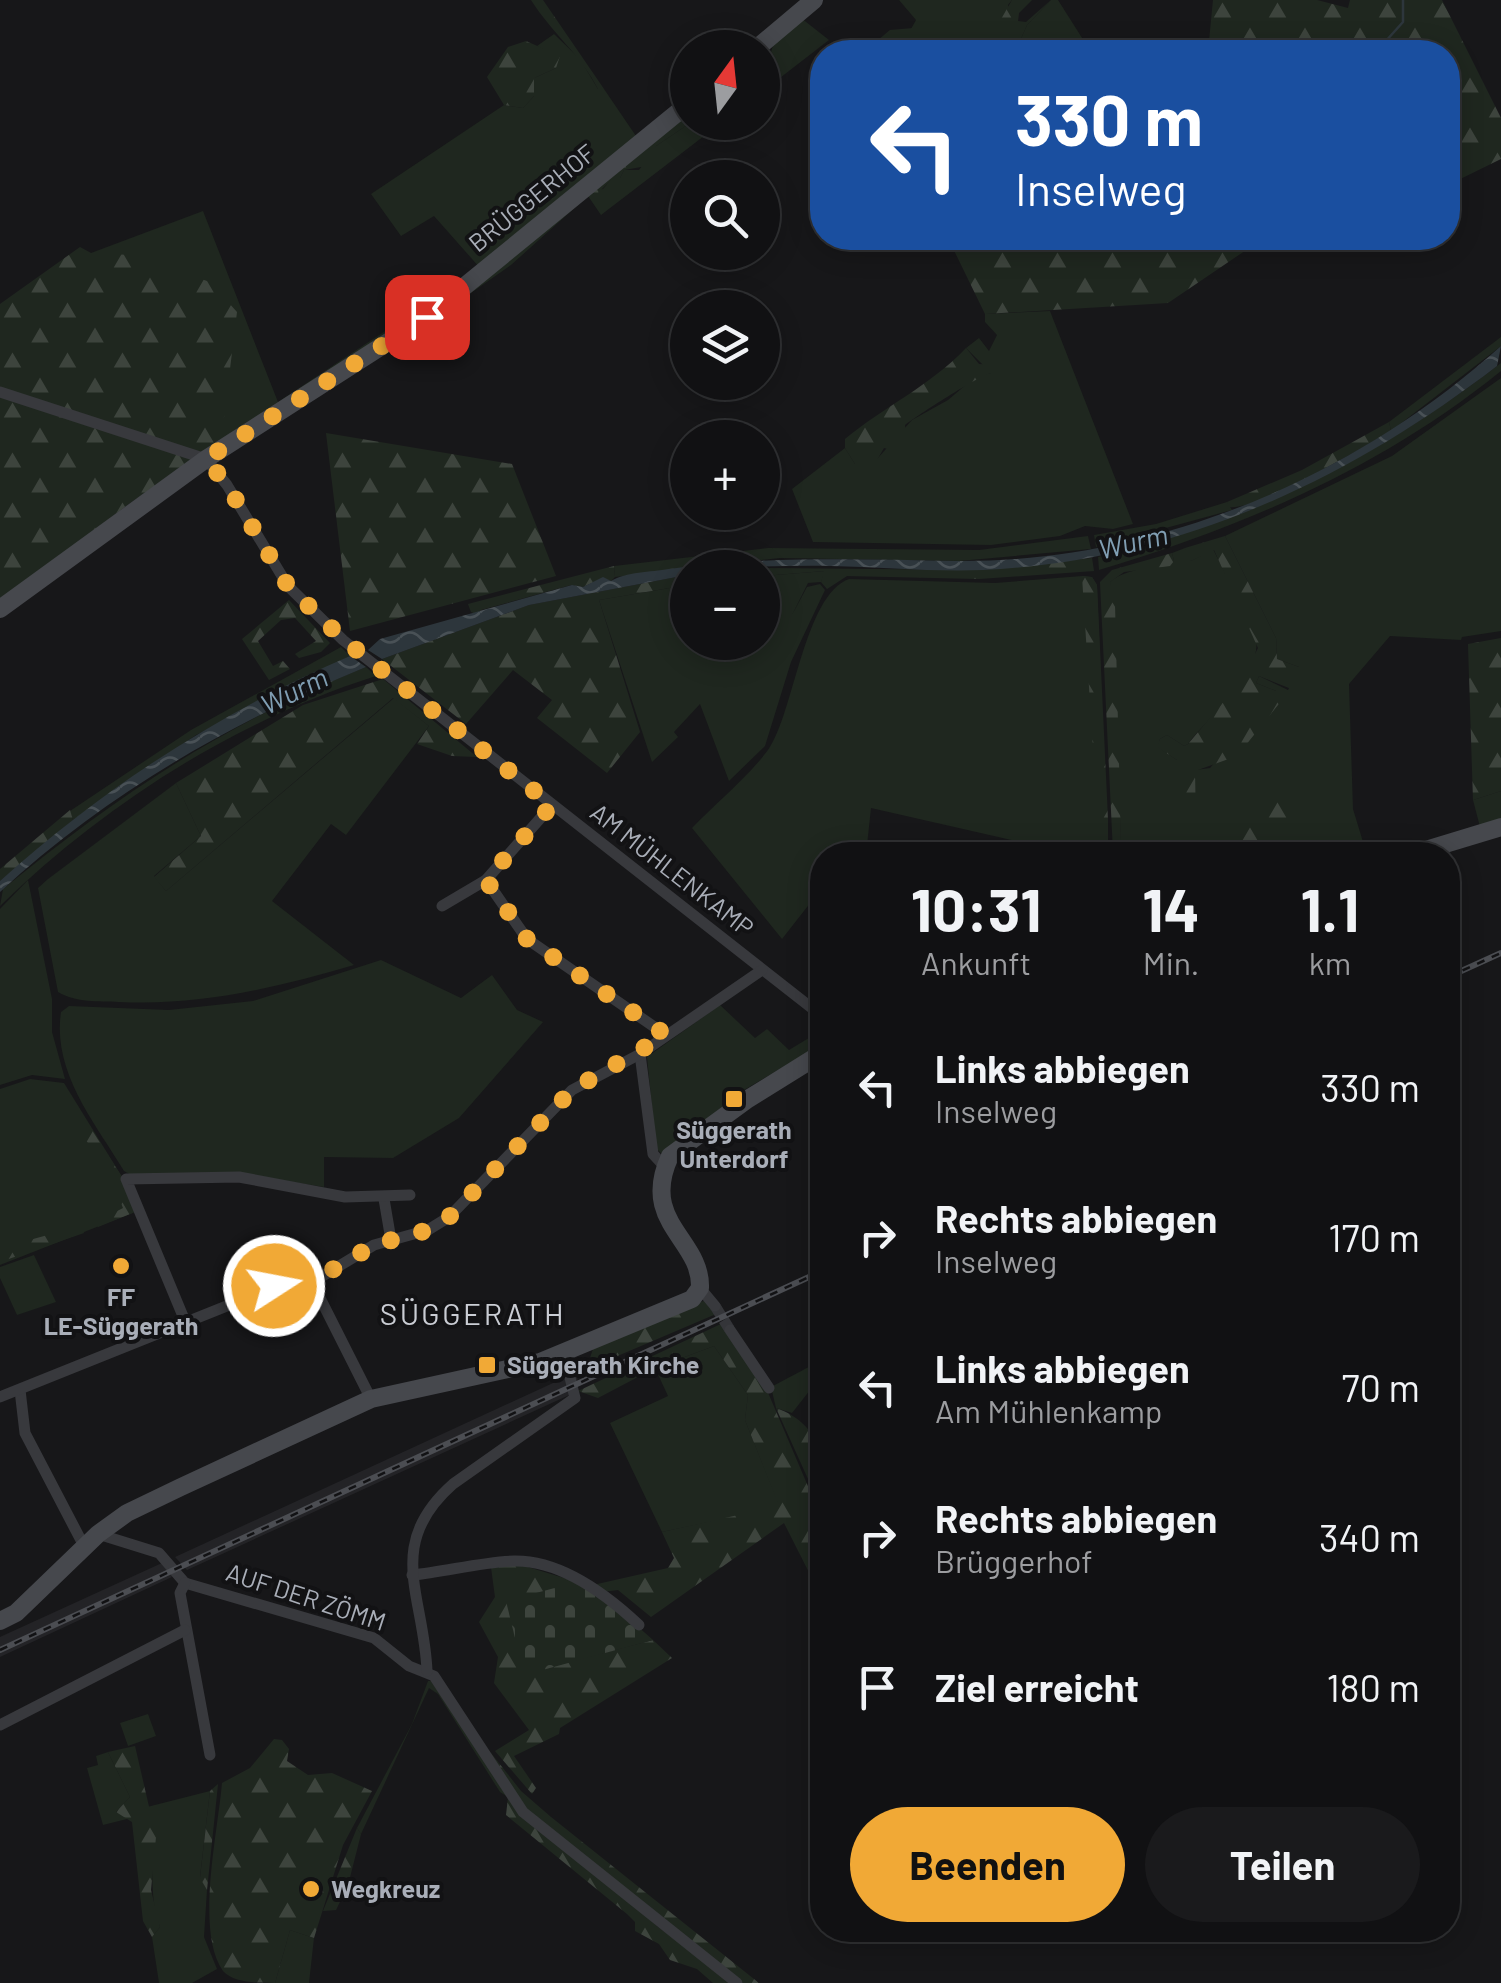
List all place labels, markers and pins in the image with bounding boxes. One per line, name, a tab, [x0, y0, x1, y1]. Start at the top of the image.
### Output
pin	[385, 275, 470, 360]
marker: Süggerath Unterdorf	[723, 1088, 745, 1110]
place label: Süggerath Unterdorf	[676, 1114, 792, 1173]
marker: FF LE-Süggerath	[110, 1255, 132, 1277]
place label: FF LE-Süggerath	[44, 1281, 198, 1340]
place label: Süggerath Kirche	[507, 1349, 699, 1379]
marker: Süggerath Kirche	[476, 1354, 498, 1376]
place label: Wegkreuz	[331, 1873, 440, 1903]
marker: Wegkreuz	[300, 1878, 322, 1900]

